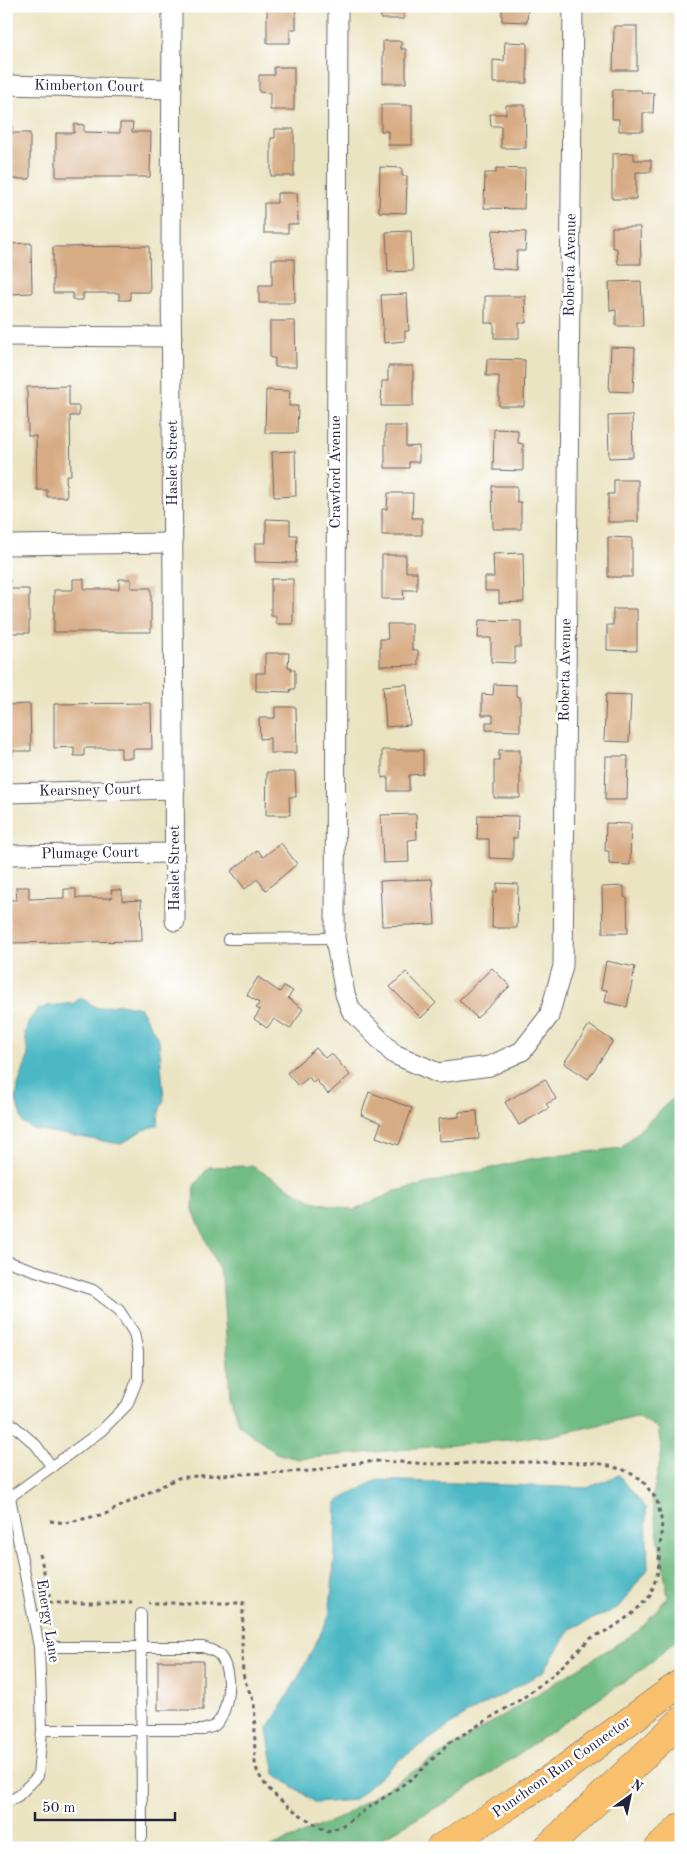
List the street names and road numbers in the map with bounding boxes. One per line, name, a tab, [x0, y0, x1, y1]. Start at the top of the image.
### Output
street label: Kimberton Court	[34, 79, 144, 95]
street label: Roberta Avenue	[563, 213, 579, 317]
street label: Crawford Avenue	[329, 415, 344, 529]
street label: Haslet Street	[166, 420, 181, 506]
street label: Roberta Avenue	[558, 618, 574, 722]
street label: Kearsney Court	[39, 783, 141, 799]
street label: Haslet Street	[168, 825, 183, 911]
street label: Plumage Court	[41, 846, 139, 862]
street label: Energy Lane	[33, 1578, 61, 1664]
street label: Puncheon Run Connector	[490, 1715, 634, 1821]

